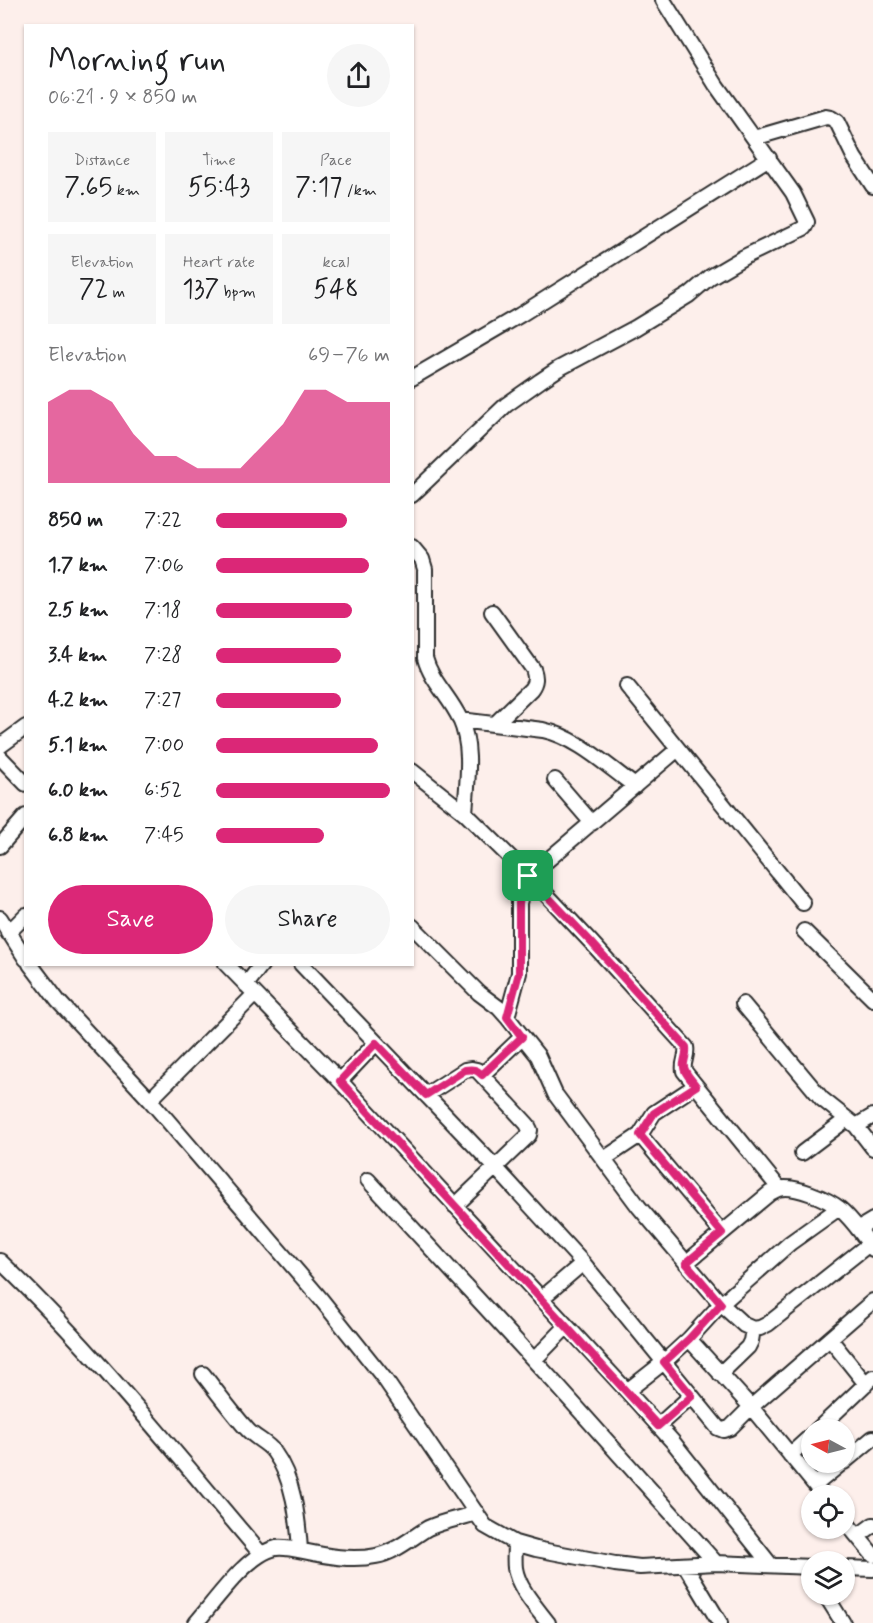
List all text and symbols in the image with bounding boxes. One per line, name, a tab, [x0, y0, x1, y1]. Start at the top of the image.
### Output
text: Morning run	[48, 39, 226, 83]
button: share	[327, 44, 390, 107]
text: 06:21 · 9 × 850 m	[48, 84, 198, 111]
text: Distance	[74, 150, 130, 171]
text: Time	[202, 150, 236, 171]
text: Pace	[320, 150, 352, 171]
text: 7.65	[64, 171, 112, 205]
text: 55:43	[188, 171, 250, 205]
text: 7:17	[295, 171, 342, 205]
text: km	[112, 180, 140, 201]
text: /km	[342, 180, 377, 201]
text: Elevation	[71, 252, 134, 273]
text: Heart rate	[183, 252, 255, 273]
text: kcal	[323, 252, 349, 273]
text: 72	[79, 273, 108, 307]
text: 137	[182, 273, 219, 307]
text: 548	[313, 273, 359, 307]
text: m	[108, 282, 125, 303]
text: bpm	[219, 282, 256, 303]
text: Elevation	[48, 342, 127, 369]
text: 69–76 m	[308, 342, 390, 369]
text: 850 m	[48, 507, 103, 534]
text: 7:22	[144, 507, 182, 534]
text: 1.7 km	[48, 552, 108, 579]
text: 7:06	[144, 552, 184, 579]
text: 2.5 km	[48, 597, 109, 624]
text: 7:18	[144, 597, 181, 624]
text: 3.4 km	[48, 642, 107, 669]
text: 7:28	[144, 642, 182, 669]
text: 4.2 km	[48, 687, 108, 714]
text: 7:27	[144, 687, 181, 714]
text: 5.1 km	[48, 732, 108, 759]
text: 7:00	[144, 732, 184, 759]
text: 6.0 km	[48, 777, 108, 804]
text: 6:52	[144, 777, 182, 804]
text: 6.8 km	[48, 822, 108, 849]
text: 7:45	[144, 822, 184, 849]
pin	[502, 850, 553, 901]
icon: arrive	[511, 859, 544, 892]
button: Save	[48, 885, 213, 954]
button: Share	[225, 885, 390, 954]
north arrow	[801, 1419, 855, 1473]
map controls	[801, 1419, 855, 1605]
button: locate	[801, 1485, 855, 1539]
button: layers	[801, 1551, 855, 1605]

